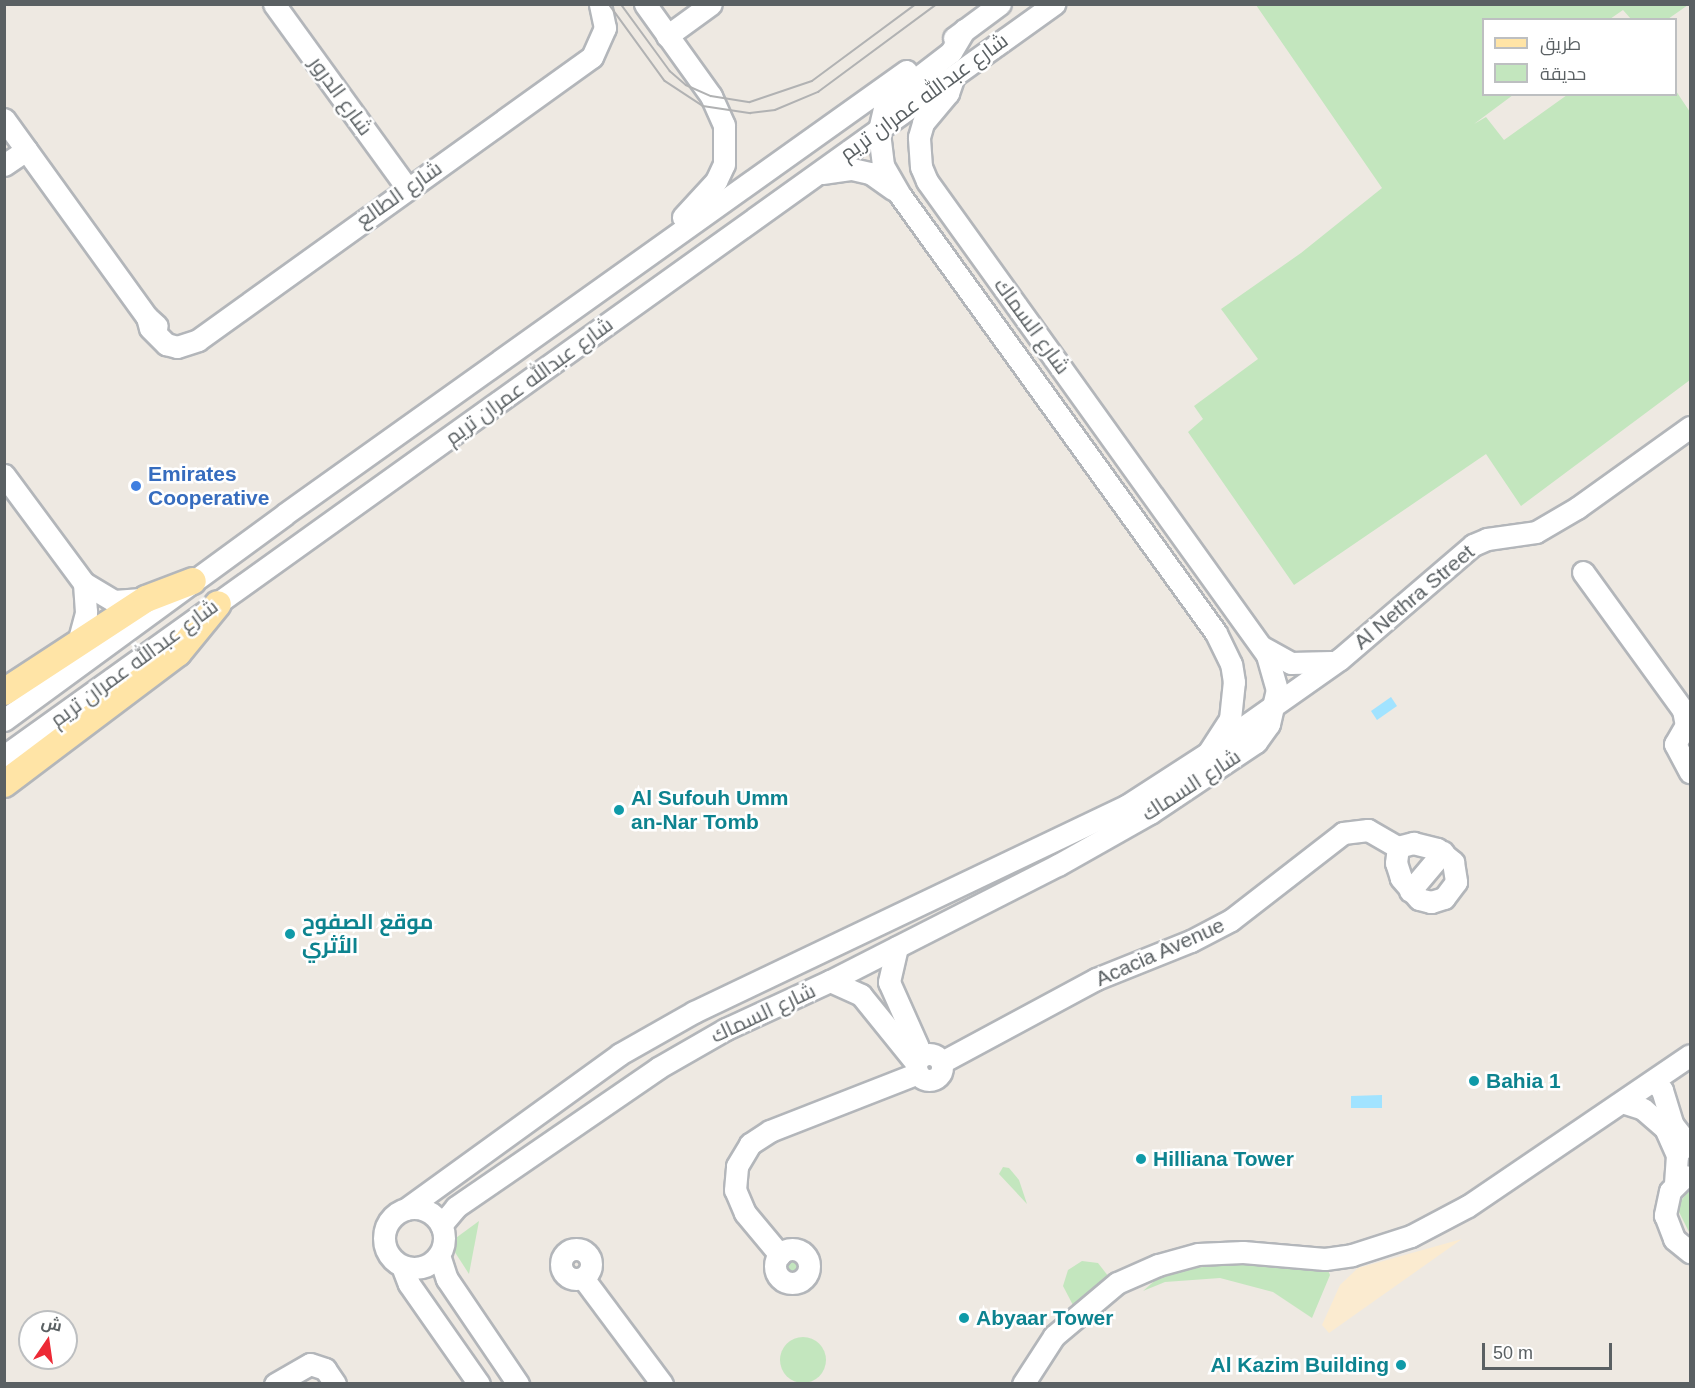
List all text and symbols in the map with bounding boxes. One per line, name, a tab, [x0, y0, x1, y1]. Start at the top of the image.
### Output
legend	[1482, 18, 1677, 96]
street label: شارع عبدالله عمران تريم	[835, 28, 1013, 166]
text: طريق	[1540, 34, 1581, 54]
street label: شارع الدرور	[304, 52, 378, 140]
text: حديقة	[1540, 64, 1586, 84]
street label: شارع الطالع	[351, 155, 447, 233]
street label: شارع السماك	[989, 273, 1075, 379]
street label: شارع عبدالله عمران تريم	[440, 312, 618, 450]
place label: Emirates Cooperative	[148, 461, 269, 511]
marker: Emirates Cooperative	[129, 479, 143, 493]
street label: Al Nethra Street	[1349, 539, 1479, 655]
street label: شارع عبدالله عمران تريم	[45, 594, 223, 732]
street label: شارع السماك	[1137, 744, 1245, 826]
place label: Al Sufouh Umm an-Nar Tomb	[631, 785, 788, 835]
marker: Al Sufouh Umm an-Nar Tomb	[612, 803, 626, 817]
place label: موقع الصفوح الأثري	[302, 909, 433, 959]
street label: Acacia Avenue	[1091, 912, 1229, 992]
marker: موقع الصفوح الأثري	[283, 927, 297, 941]
street label: شارع السماك	[707, 978, 819, 1048]
place label: Bahia 1	[1486, 1068, 1561, 1094]
marker: Bahia 1	[1467, 1074, 1481, 1088]
place label: Hilliana Tower	[1153, 1146, 1294, 1172]
marker: Hilliana Tower	[1134, 1152, 1148, 1166]
place label: Abyaar Tower	[976, 1305, 1113, 1331]
north arrow	[18, 1310, 78, 1370]
marker: Abyaar Tower	[957, 1311, 971, 1325]
text: ش	[40, 1313, 64, 1335]
scale bar	[1485, 1331, 1616, 1369]
text: 50 m	[1493, 1343, 1533, 1363]
place label: Al Kazim Building	[1210, 1352, 1389, 1378]
marker: Al Kazim Building	[1394, 1358, 1408, 1372]

